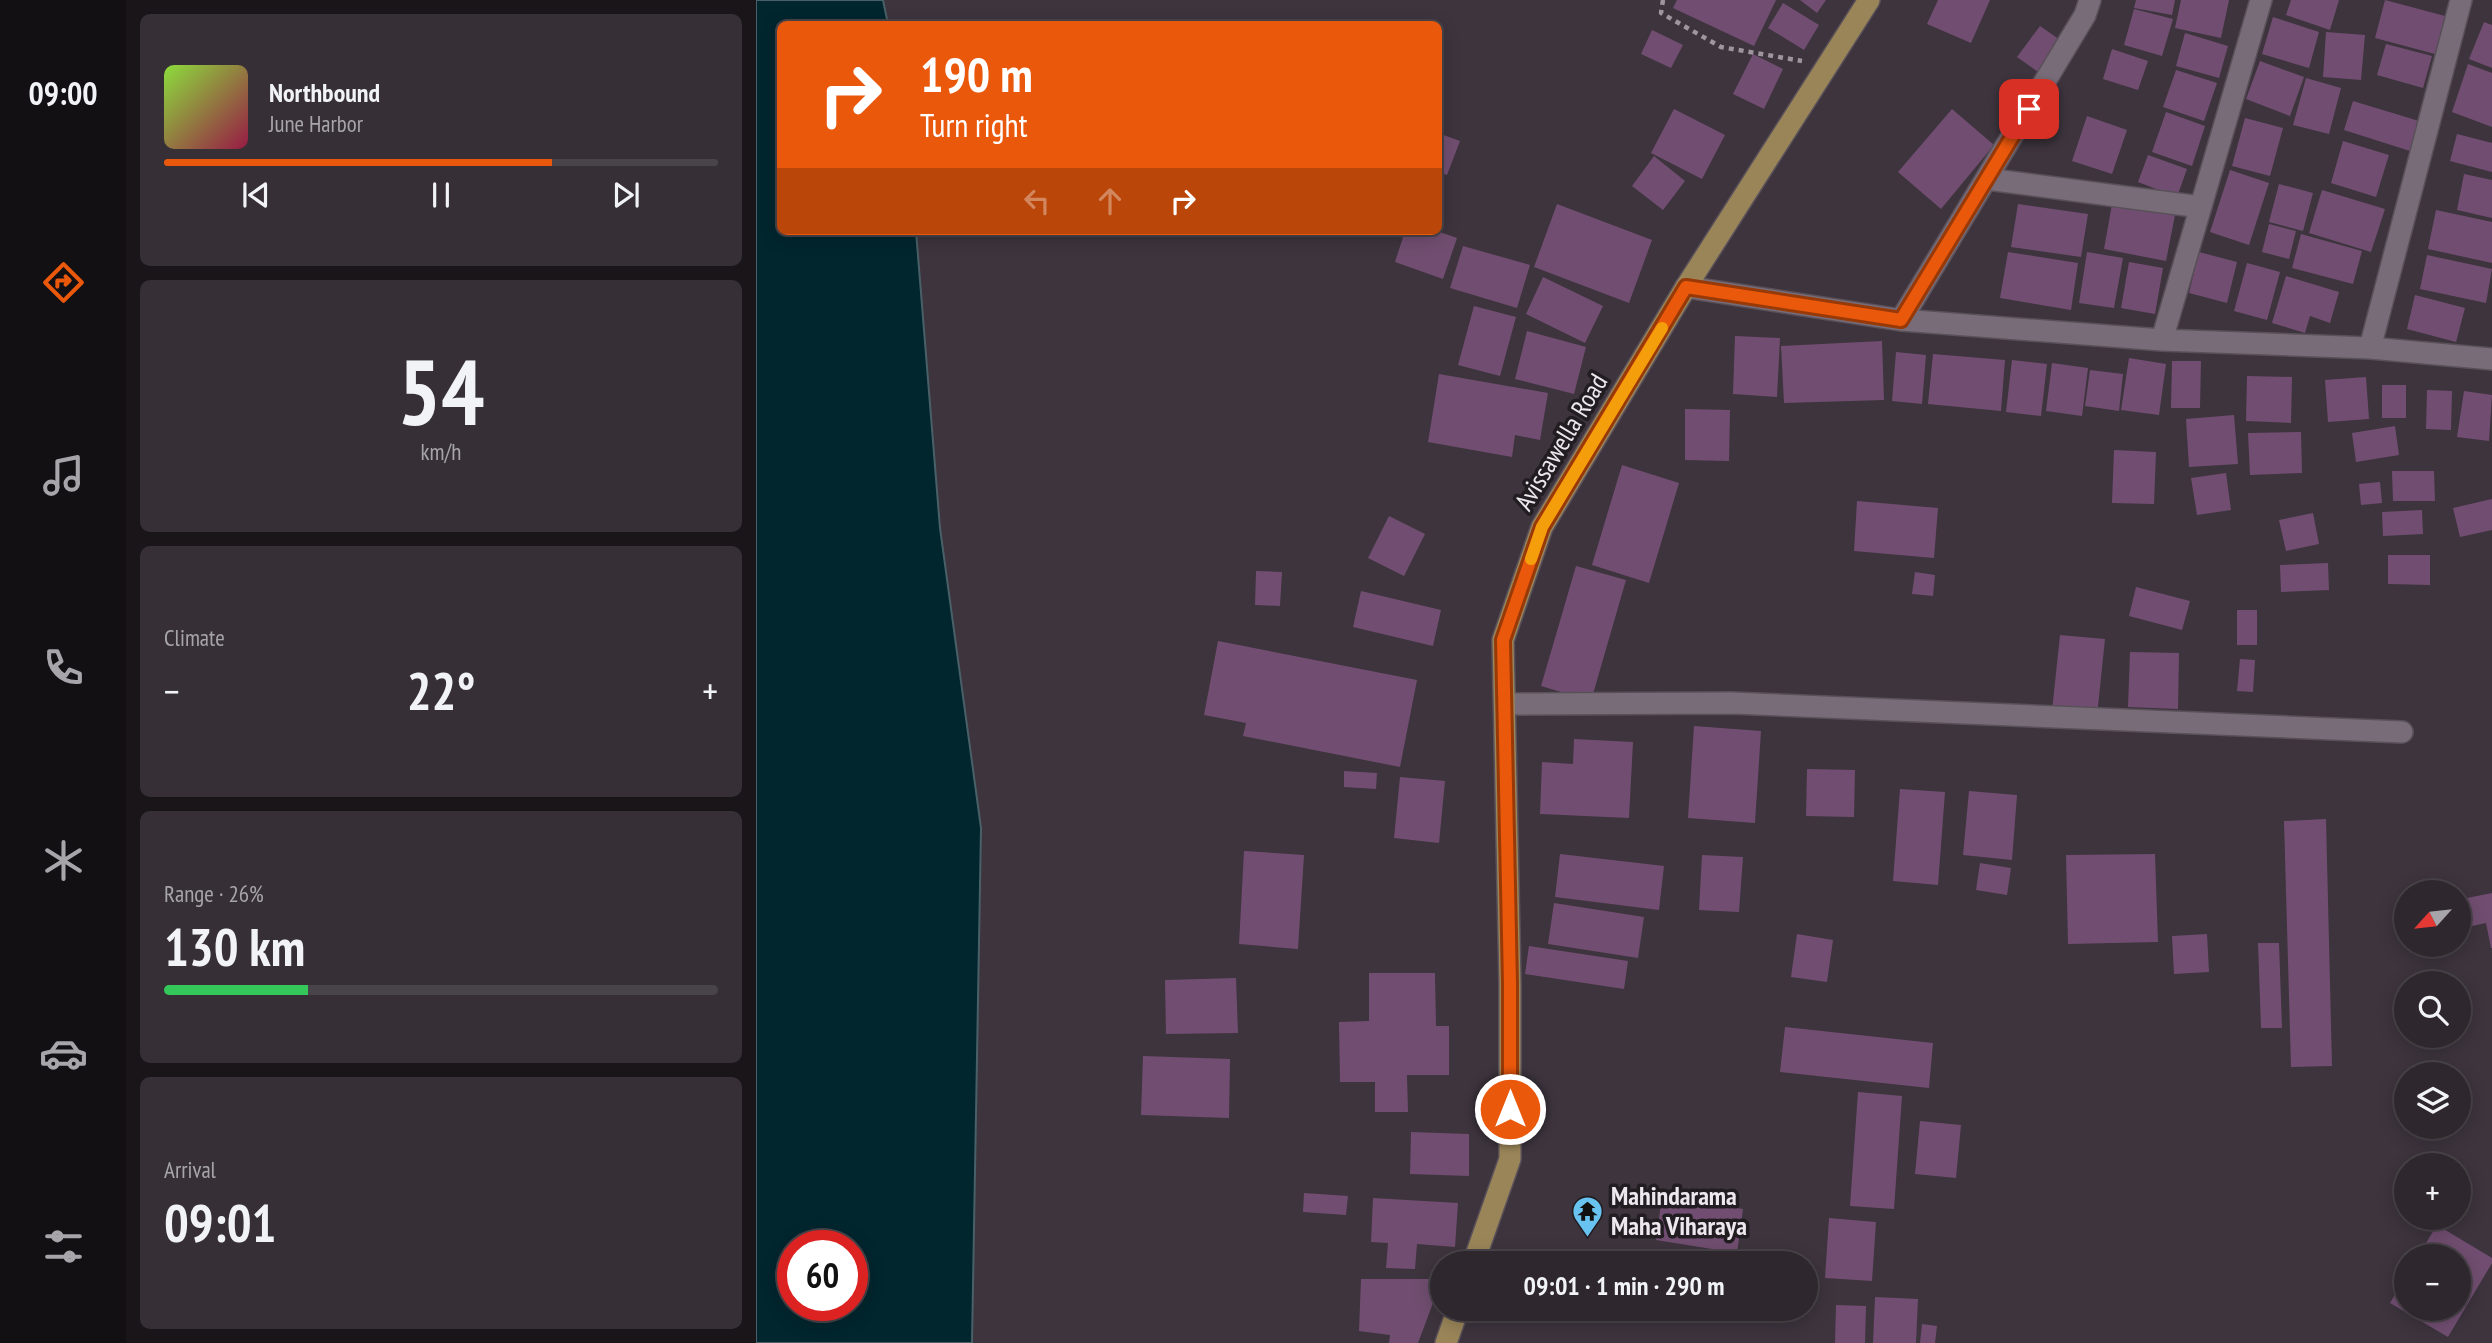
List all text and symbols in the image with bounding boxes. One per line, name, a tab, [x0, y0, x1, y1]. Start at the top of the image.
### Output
text: 190 m	[920, 42, 1033, 106]
icon: right	[805, 49, 896, 140]
text: 09:00	[28, 72, 98, 114]
text: Northbound	[269, 76, 380, 109]
pin	[1999, 79, 2059, 139]
icon: arrive	[2010, 90, 2048, 128]
text: Turn right	[920, 104, 1028, 146]
text: June Harbor	[269, 109, 363, 138]
icon: previous	[237, 176, 275, 214]
icon: pause	[422, 176, 460, 214]
icon: next	[607, 176, 645, 214]
icon: left	[1018, 182, 1056, 220]
icon: ahead	[1091, 182, 1129, 220]
icon: right	[1164, 182, 1202, 220]
icon: directions	[39, 258, 88, 307]
text: 54	[398, 332, 485, 450]
street label: Avissawella Road	[1507, 367, 1614, 516]
text: km/h	[421, 437, 461, 466]
icon: music	[39, 451, 88, 500]
text: Climate	[164, 623, 225, 652]
icon: phone	[39, 643, 88, 692]
text: 22°	[407, 657, 475, 724]
text: −	[164, 666, 180, 715]
text: +	[702, 666, 718, 715]
icon: climate	[39, 836, 88, 885]
text: Range · 26%	[164, 879, 264, 908]
north arrow	[2394, 880, 2471, 957]
map controls	[2394, 880, 2471, 1321]
text: 130 km	[164, 913, 305, 980]
button: search	[2394, 971, 2471, 1048]
icon: car	[39, 1029, 88, 1078]
button: layers	[2394, 1062, 2471, 1139]
position arrow	[1473, 1072, 1547, 1146]
button: +	[2394, 1153, 2471, 1230]
text: Arrival	[164, 1155, 216, 1184]
place label: Mahindarama Maha Viharaya	[1611, 1179, 1747, 1242]
text: 09:01	[164, 1189, 276, 1256]
temple icon: Mahindarama Maha Viharaya	[1571, 1194, 1605, 1238]
icon: filters	[39, 1222, 88, 1271]
speed limit sign: 60	[777, 1230, 868, 1321]
button: −	[2394, 1244, 2471, 1321]
text: 09:01 · 1 min · 290 m	[1524, 1269, 1724, 1302]

